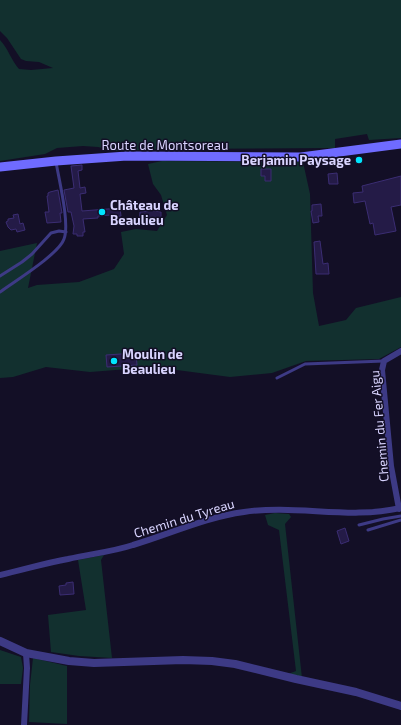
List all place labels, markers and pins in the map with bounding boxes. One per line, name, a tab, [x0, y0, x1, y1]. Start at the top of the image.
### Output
place label: Berjamin Paysage	[241, 152, 351, 168]
marker: Berjamin Paysage	[354, 155, 364, 165]
place label: Château de Beaulieu	[110, 197, 179, 228]
marker: Château de Beaulieu	[97, 207, 107, 217]
place label: Moulin de Beaulieu	[122, 346, 183, 377]
marker: Moulin de Beaulieu	[109, 356, 119, 366]

